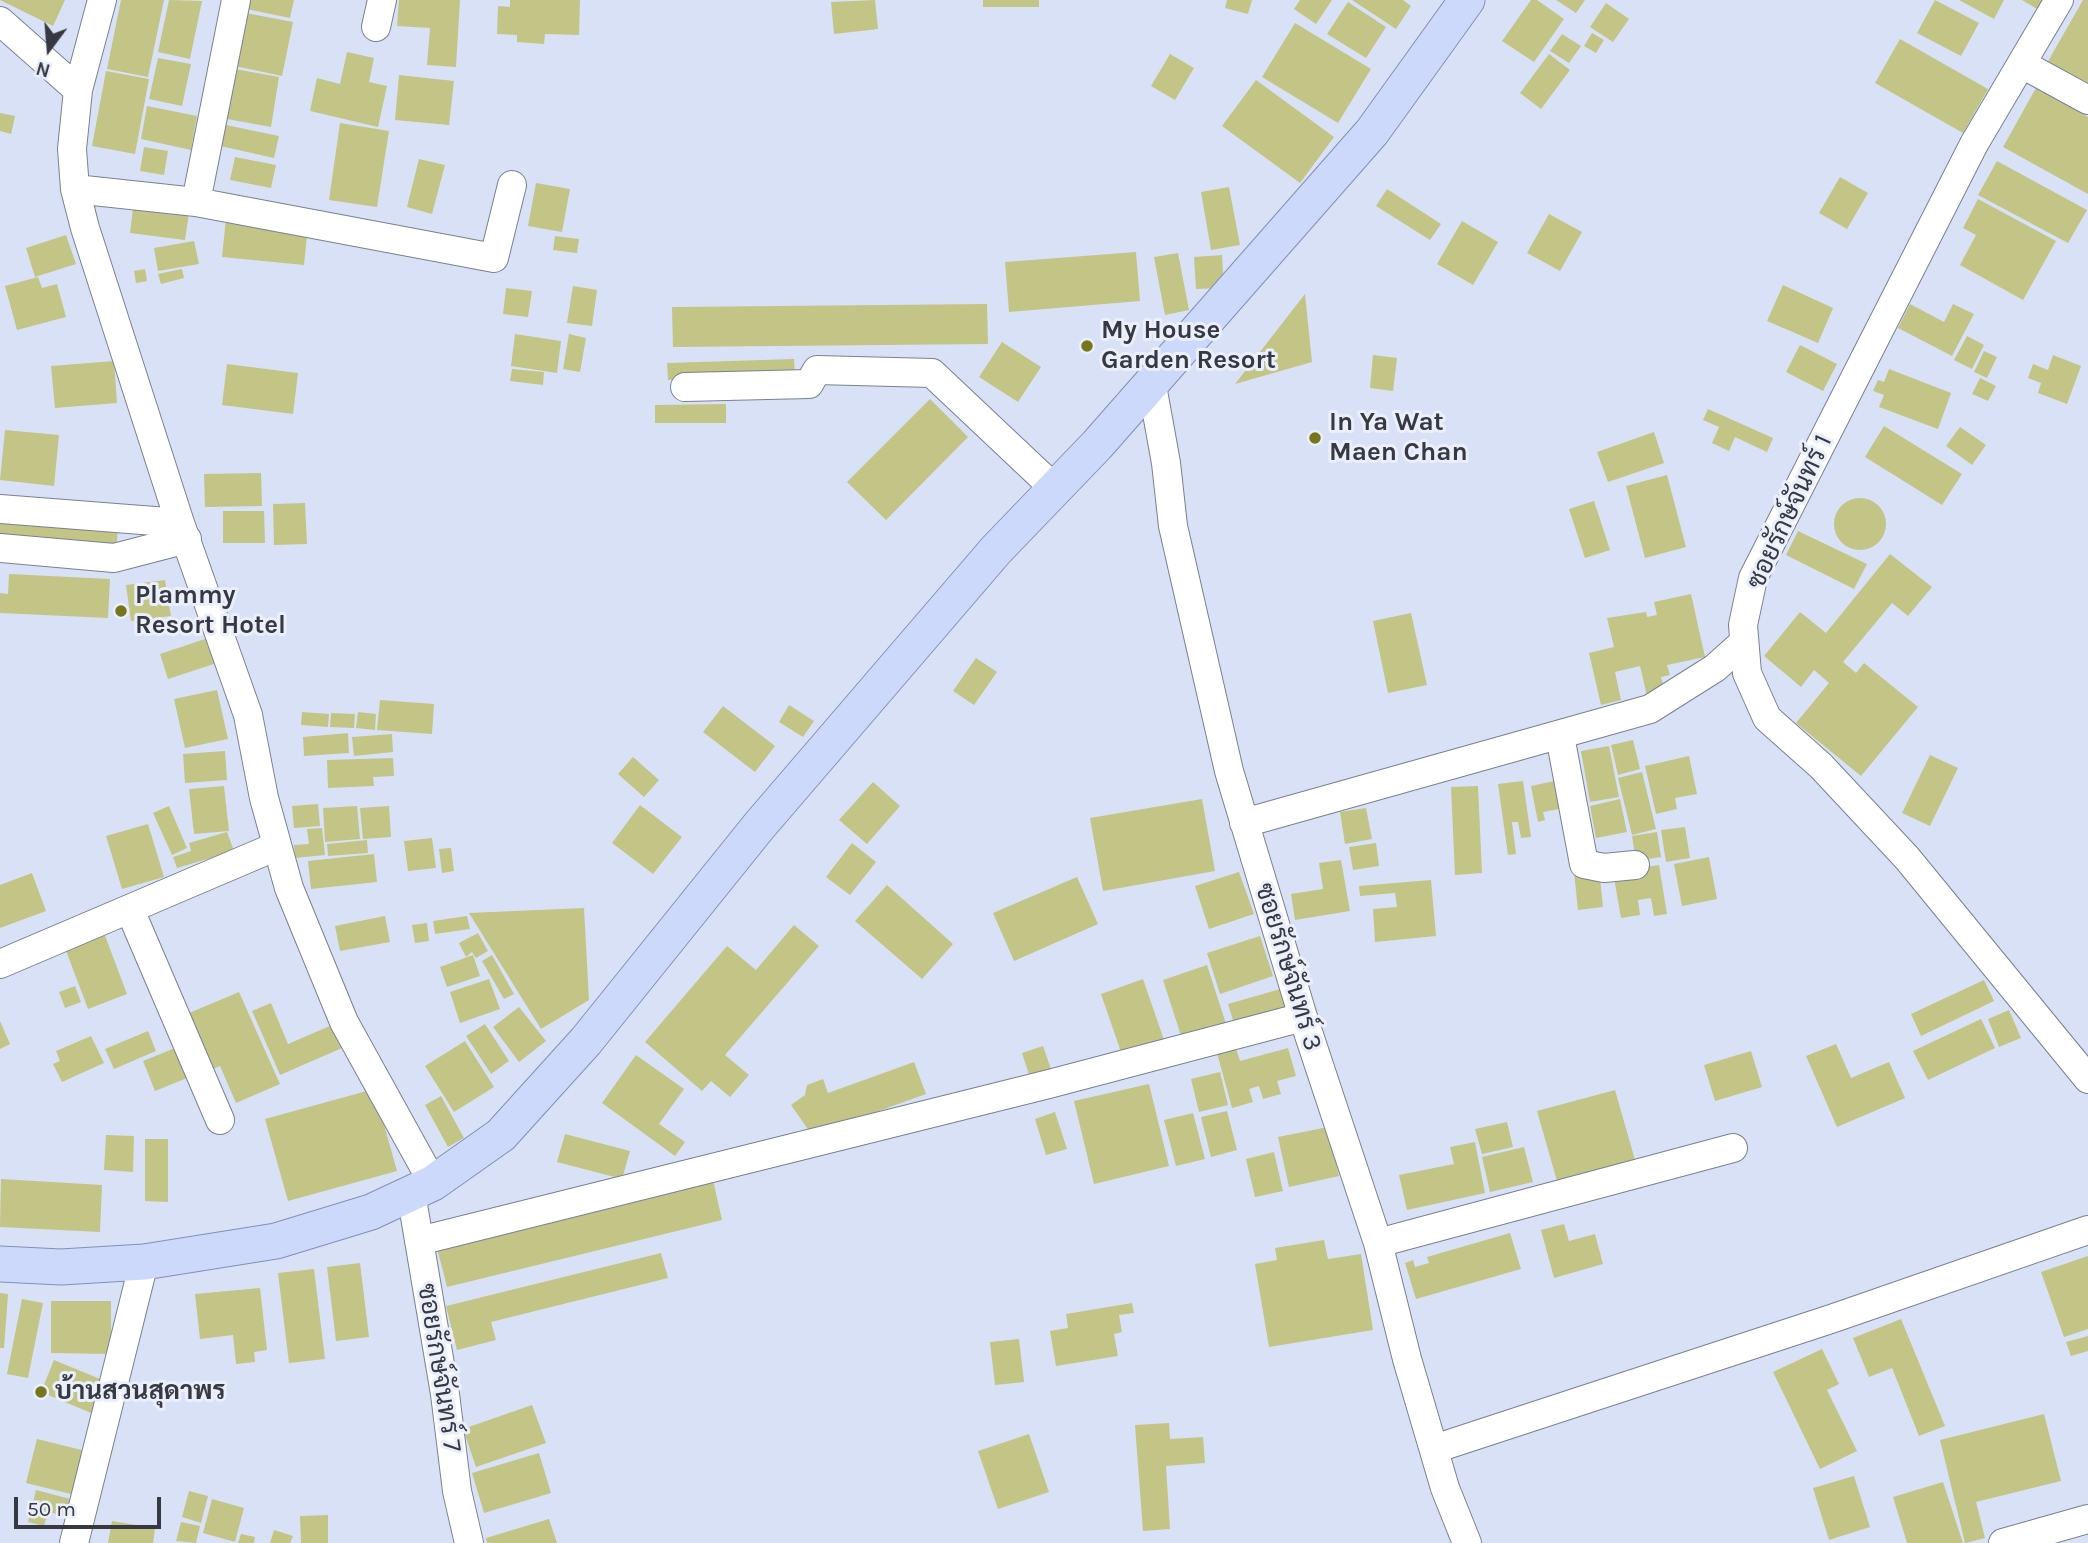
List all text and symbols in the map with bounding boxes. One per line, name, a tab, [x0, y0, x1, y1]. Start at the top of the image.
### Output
north arrow	[14, 14, 84, 84]
text: N	[34, 57, 53, 82]
place label: My House Garden Resort	[1101, 315, 1276, 376]
marker: My House Garden Resort	[1079, 338, 1095, 354]
place label: In Ya Wat Maen Chan	[1329, 407, 1468, 468]
marker: In Ya Wat Maen Chan	[1307, 430, 1323, 446]
street label: ซอยรักษ์จันทร์ 1	[1741, 430, 1839, 594]
place label: Plammy Resort Hotel	[135, 580, 286, 642]
marker: Plammy Resort Hotel	[113, 603, 129, 619]
street label: ซอยรักษ์จันทร์ 3	[1248, 879, 1328, 1055]
street label: ซอยรักษ์จันทร์ 7	[410, 1281, 468, 1455]
place label: บ้านสวนสุดาพร	[55, 1376, 225, 1408]
marker: บ้านสวนสุดาพร	[33, 1384, 49, 1400]
scale bar	[18, 1484, 164, 1528]
text: 50 m	[27, 1497, 76, 1521]

